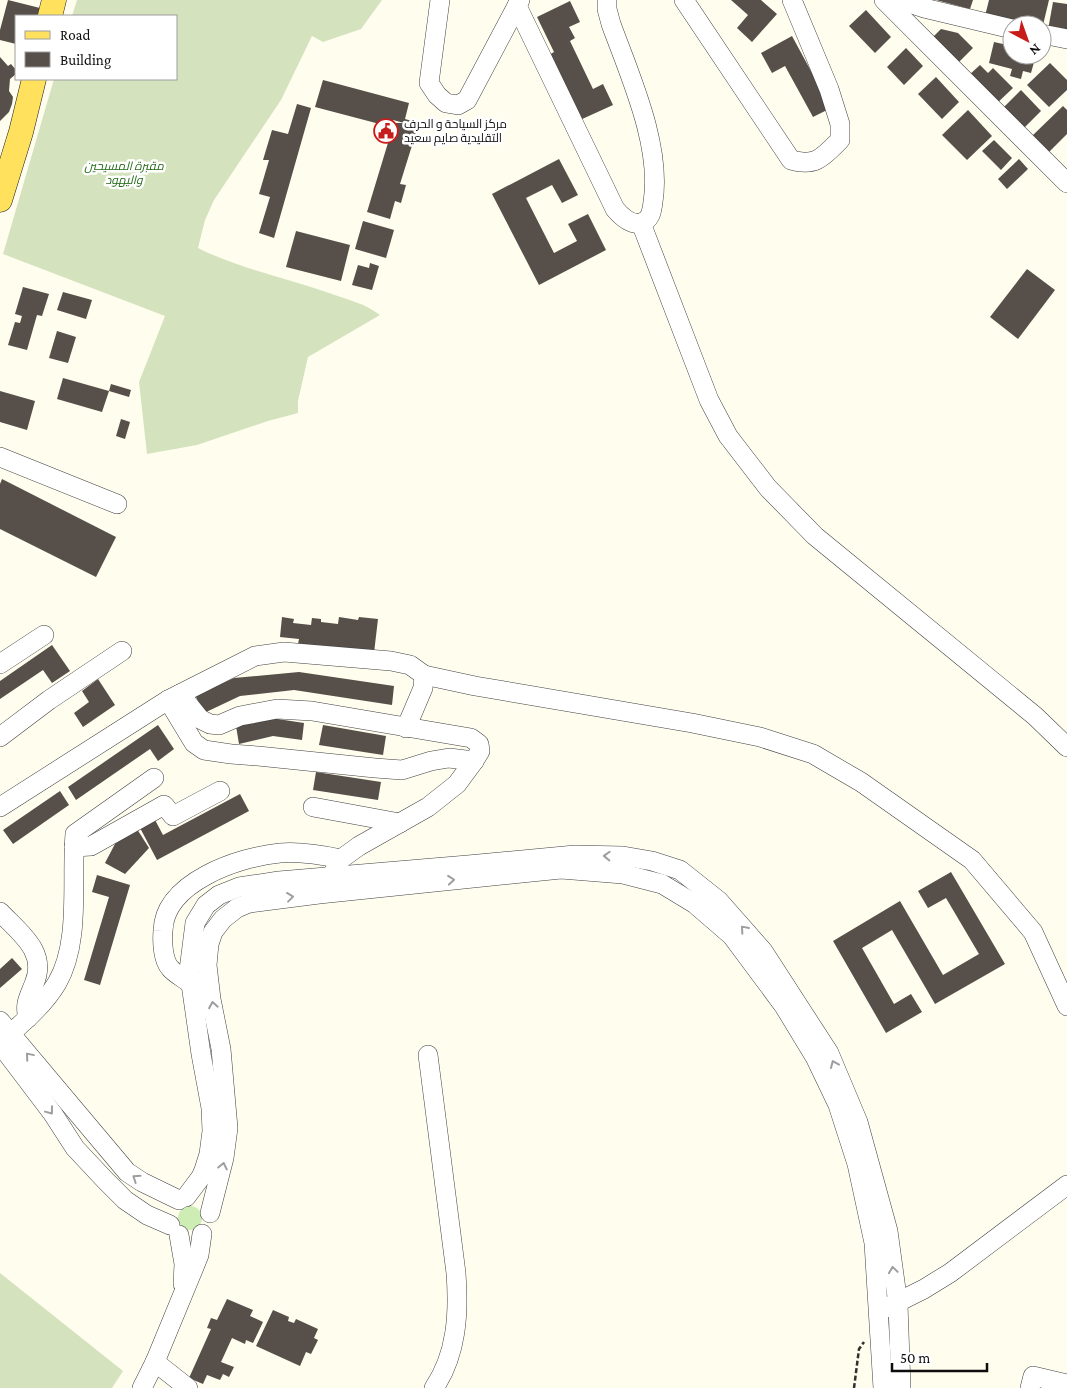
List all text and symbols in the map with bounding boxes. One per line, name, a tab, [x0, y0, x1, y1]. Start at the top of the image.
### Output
legend	[15, 15, 178, 80]
north arrow	[1002, 15, 1052, 65]
text: Road	[60, 27, 91, 43]
text: N	[1026, 41, 1044, 59]
text: Building	[60, 52, 111, 69]
place label: مركز السياحة و الحرف التقليدية صايم سعيد	[404, 117, 507, 146]
public building icon: مركز السياحة و الحرف التقليدية صايم سعيد	[373, 118, 399, 144]
park label: مقبرة المسيحين واليهود	[84, 159, 164, 187]
one-way arrow	[603, 850, 611, 861]
one-way arrow	[448, 875, 456, 886]
one-way arrow	[286, 892, 294, 903]
one-way arrow	[740, 926, 749, 935]
one-way arrow	[208, 1000, 218, 1009]
one-way arrow	[25, 1053, 34, 1062]
one-way arrow	[830, 1060, 840, 1069]
one-way arrow	[45, 1105, 53, 1114]
one-way arrow	[217, 1161, 227, 1170]
one-way arrow	[132, 1175, 142, 1184]
one-way arrow	[888, 1265, 899, 1273]
scale bar	[892, 1340, 987, 1372]
text: 50 m	[900, 1350, 930, 1366]

